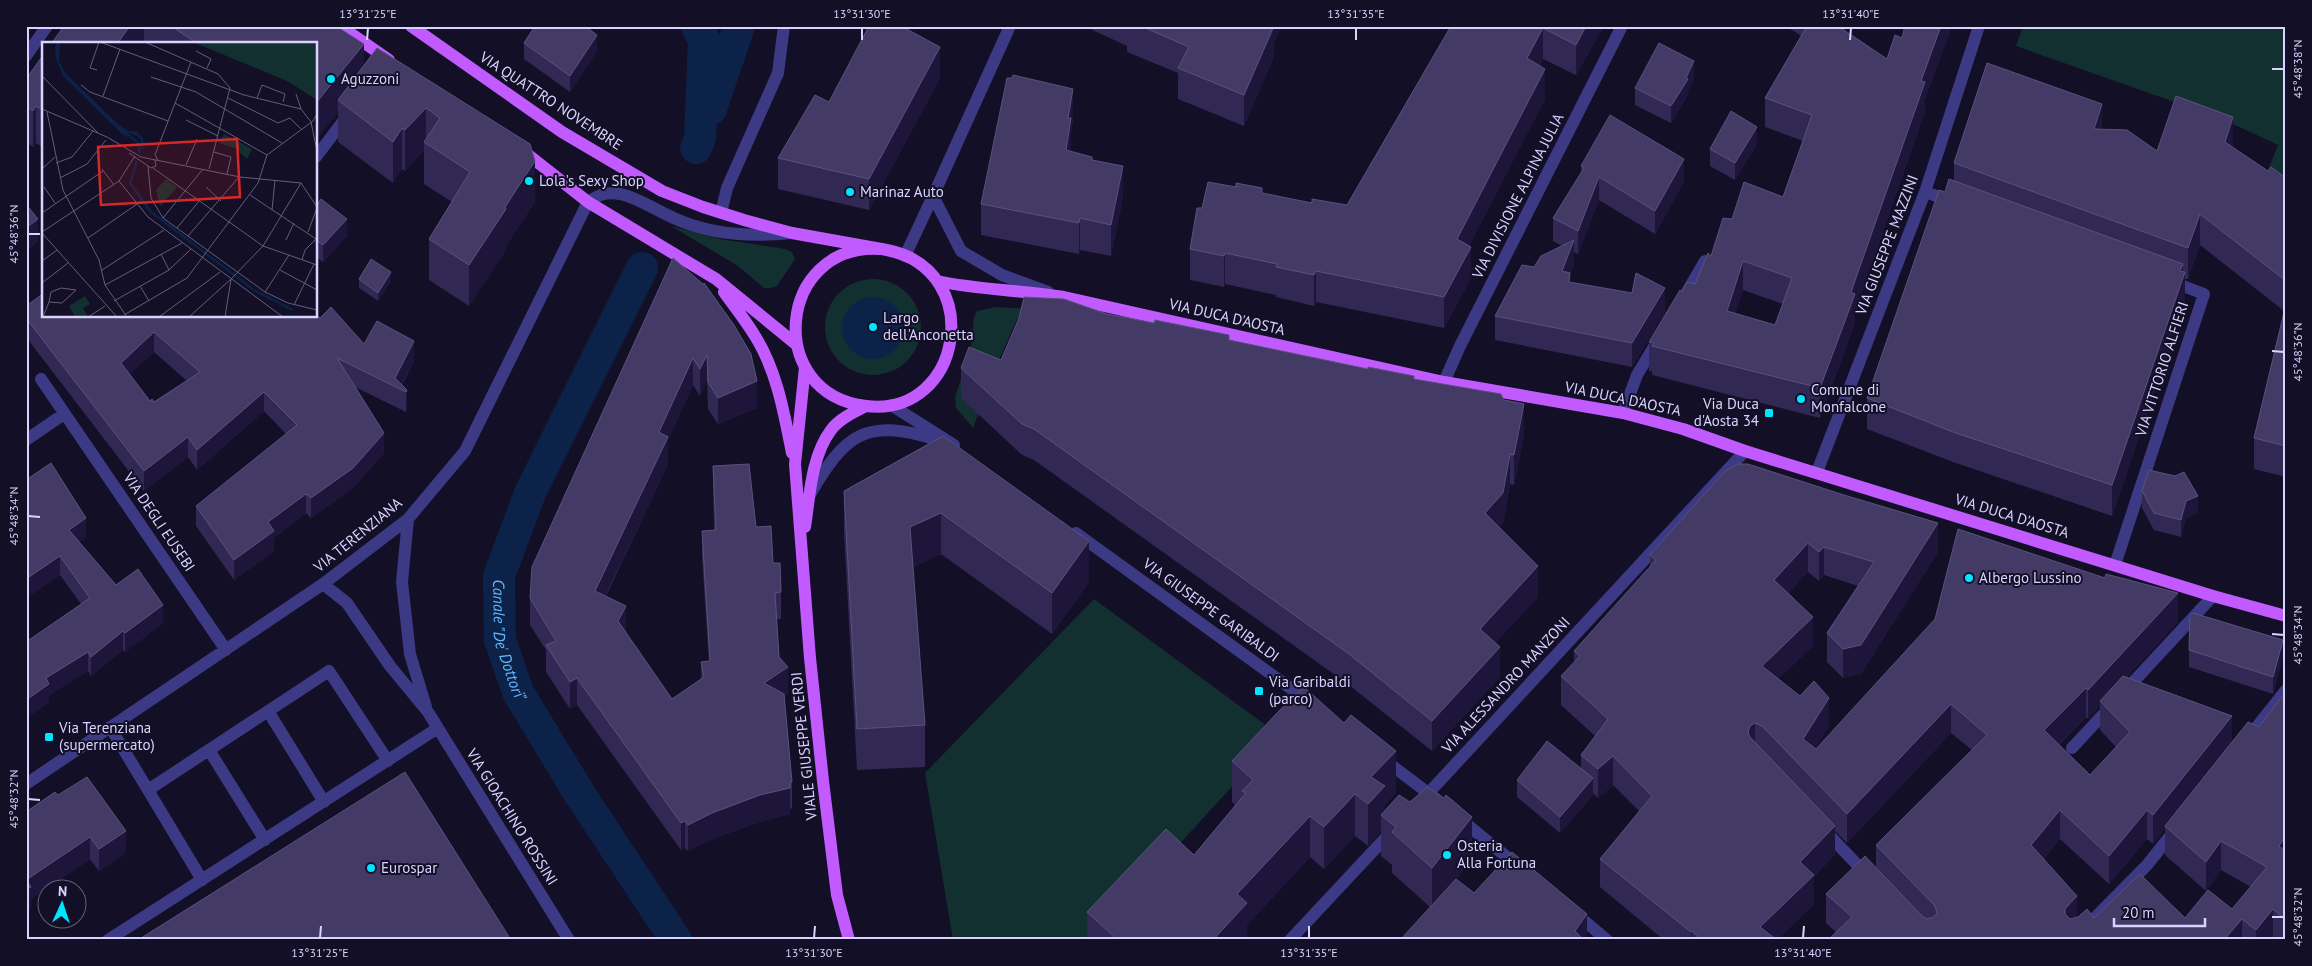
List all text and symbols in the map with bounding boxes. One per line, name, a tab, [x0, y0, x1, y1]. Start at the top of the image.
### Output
text: 13°31'25"E	[339, 6, 397, 21]
text: 13°31'30"E	[833, 6, 891, 21]
text: 13°31'35"E	[1327, 6, 1385, 21]
text: 13°31'40"E	[1822, 6, 1880, 21]
text: 45°48'38"N	[2290, 39, 2305, 99]
inset map	[42, 42, 318, 318]
street label: VIA QUATTRO NOVEMBRE	[475, 47, 626, 154]
place label: Aguzzoni	[341, 69, 399, 88]
marker: Aguzzoni	[325, 73, 337, 85]
street label: VIA DIVISIONE ALPINA JULIA	[1467, 110, 1568, 282]
place label: Lola's Sexy Shop	[539, 171, 644, 190]
street label: VIA GIUSEPPE MAZZINI	[1851, 172, 1922, 318]
marker: Lola's Sexy Shop	[523, 175, 535, 187]
place label: Marinaz Auto	[860, 182, 944, 201]
marker: Marinaz Auto	[844, 186, 856, 198]
text: 45°48'36"N	[6, 204, 21, 264]
street label: VIA DUCA D'AOSTA	[1166, 294, 1287, 339]
street label: VIA VITTORIO ALFIERI	[2130, 299, 2192, 440]
place label: Largo dell'Anconetta	[883, 308, 974, 344]
marker: Largo dell'Anconetta	[867, 321, 879, 333]
text: 45°48'36"N	[2290, 322, 2305, 382]
street label: VIA DUCA D'AOSTA	[1562, 377, 1683, 420]
place label: Comune di Monfalcone	[1811, 380, 1886, 416]
marker: Comune di Monfalcone	[1795, 393, 1807, 405]
place label: Via Duca d'Aosta 34	[1694, 394, 1759, 430]
marker: Via Duca d'Aosta 34	[1763, 407, 1775, 419]
street label: VIA DEGLI EUSEBI	[119, 468, 199, 575]
text: 45°48'34"N	[6, 486, 21, 546]
street label: VIA DUCA D'AOSTA	[1952, 489, 2072, 542]
street label: VIA TERENZIANA	[309, 493, 406, 577]
street label: VIA GIUSEPPE GARIBALDI	[1139, 553, 1283, 665]
place label: Albergo Lussino	[1979, 568, 2082, 587]
marker: Albergo Lussino	[1963, 572, 1975, 584]
water label: Canale "De' Dottori"	[489, 579, 532, 705]
text: 45°48'34"N	[2290, 605, 2305, 665]
street label: VIA ALESSANDRO MANZONI	[1437, 613, 1574, 758]
street label: VIALE GIUSEPPE VERDI	[786, 671, 821, 822]
place label: Via Garibaldi (parco)	[1268, 672, 1351, 708]
marker: Via Garibaldi (parco)	[1253, 685, 1265, 697]
place label: Via Terenziana (supermercato)	[58, 718, 155, 754]
marker: Via Terenziana (supermercato)	[43, 731, 55, 743]
street label: VIA GIOACHINO ROSSINI	[462, 744, 562, 889]
text: 45°48'32"N	[6, 769, 21, 829]
place label: Osteria Alla Fortuna	[1457, 836, 1536, 872]
marker: Osteria Alla Fortuna	[1441, 849, 1453, 861]
place label: Eurospar	[381, 858, 437, 877]
marker: Eurospar	[365, 862, 377, 874]
north arrow	[38, 878, 88, 928]
text: N	[58, 882, 68, 900]
text: 45°48'32"N	[2290, 887, 2305, 947]
scale bar	[2114, 896, 2206, 928]
text: 20 m	[2122, 903, 2155, 922]
text: 13°31'25"E	[291, 945, 349, 960]
text: 13°31'30"E	[785, 945, 843, 960]
text: 13°31'35"E	[1280, 945, 1338, 960]
text: 13°31'40"E	[1774, 945, 1832, 960]

